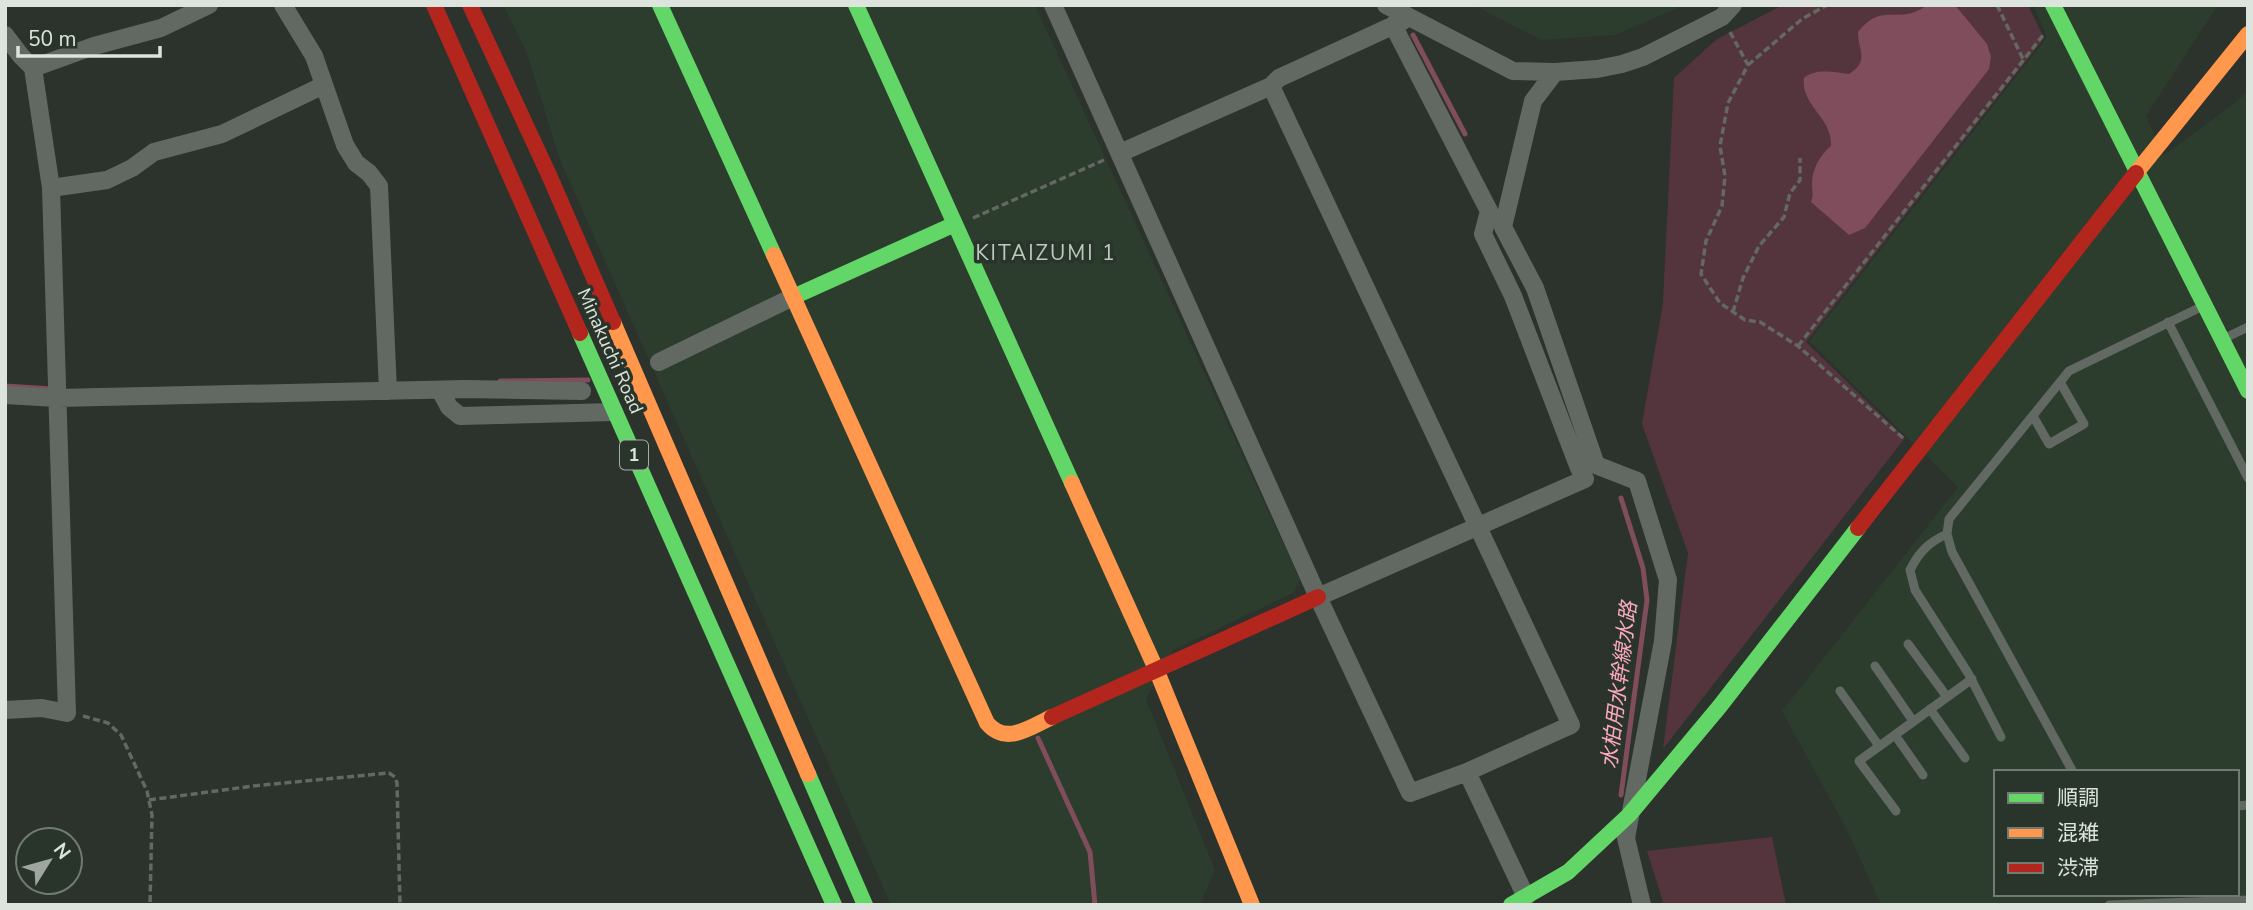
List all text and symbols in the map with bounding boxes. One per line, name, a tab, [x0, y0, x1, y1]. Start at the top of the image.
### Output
scale bar	[18, 14, 159, 58]
text: 50 m	[28, 25, 77, 53]
district label: KITAIZUMI 1	[975, 239, 1117, 267]
street label: Minakuchi Road	[571, 284, 649, 418]
road number: 1	[620, 440, 648, 470]
water label: 水柏用水幹線水路	[1595, 598, 1643, 770]
legend	[1994, 770, 2239, 896]
text: 順調	[2057, 784, 2099, 812]
text: 混雑	[2057, 819, 2099, 847]
north arrow	[14, 826, 84, 896]
text: N	[47, 838, 76, 865]
text: 渋滞	[2057, 854, 2099, 882]

